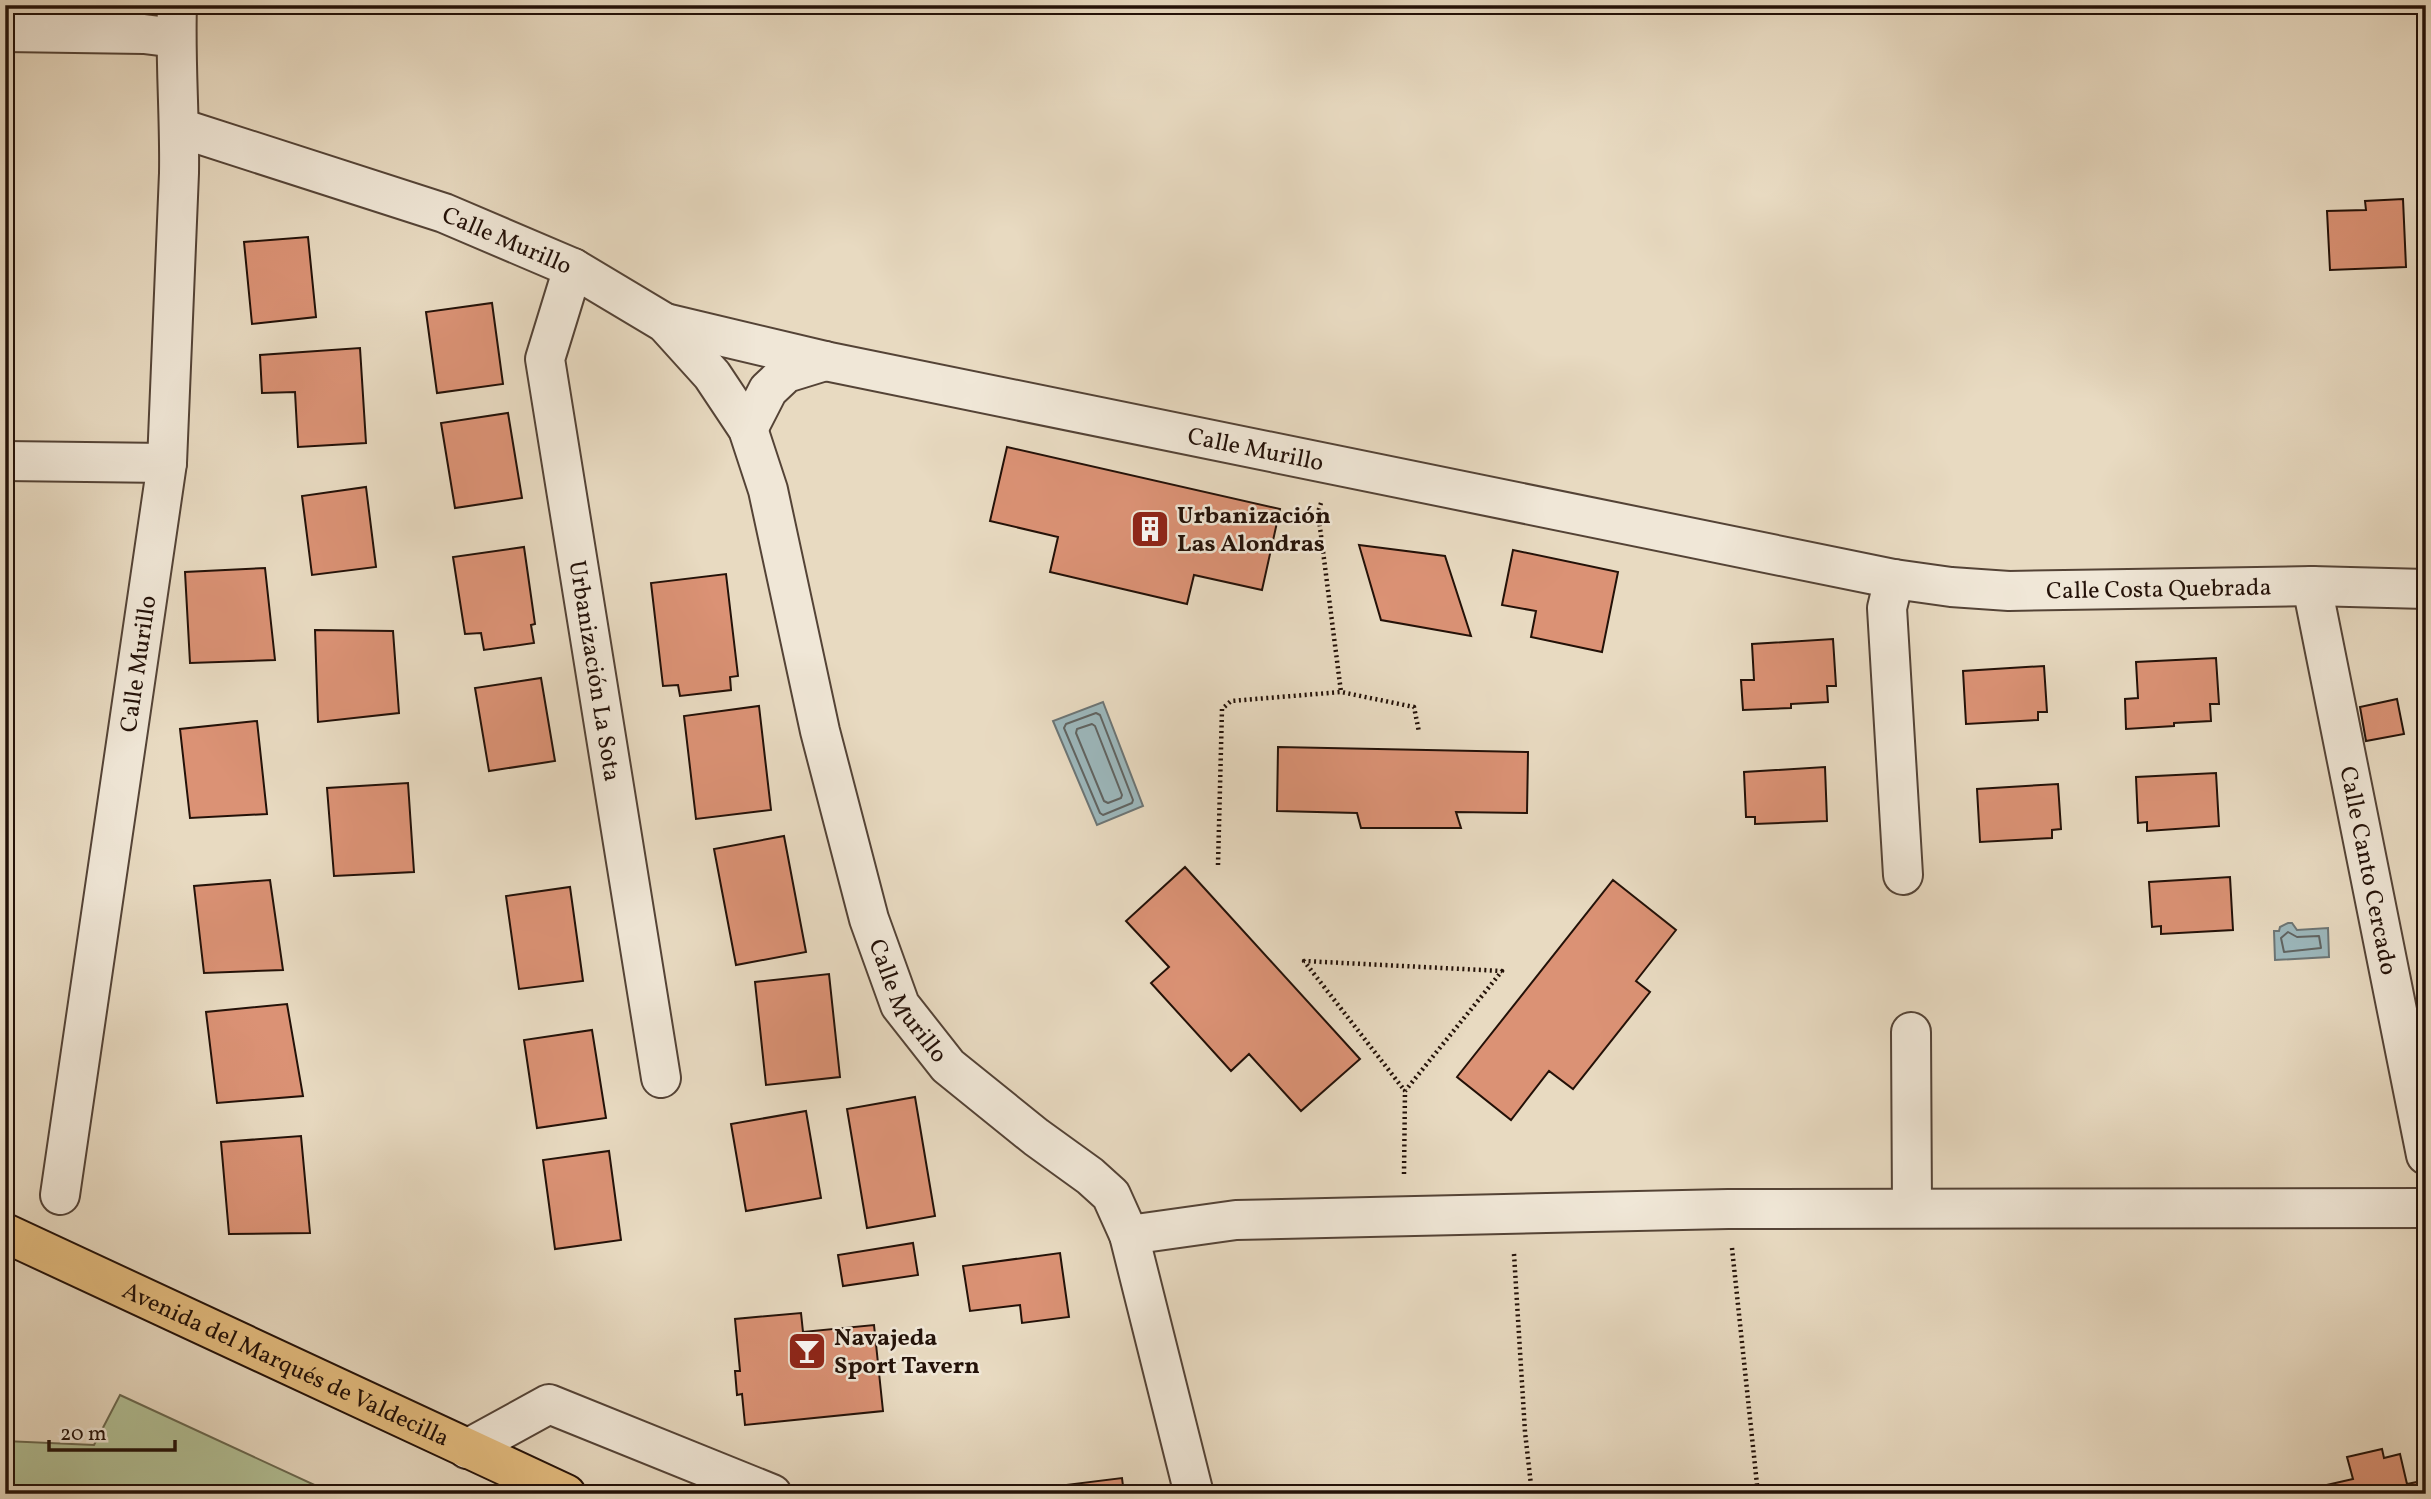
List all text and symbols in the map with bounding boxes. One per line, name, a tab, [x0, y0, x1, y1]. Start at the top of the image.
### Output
street label: Calle Murillo	[436, 199, 577, 284]
street label: Calle Murillo	[1184, 420, 1326, 481]
place label: Urbanización Las Alondras	[1177, 500, 1331, 562]
building icon: Urbanización Las Alondras	[1129, 508, 1171, 550]
street label: Urbanización La Sota	[559, 558, 628, 784]
street label: Calle Costa Quebrada	[2046, 572, 2272, 609]
street label: Calle Murillo	[113, 593, 166, 735]
street label: Calle Canto Cercado	[2330, 763, 2405, 978]
street label: Calle Murillo	[859, 935, 954, 1071]
street label: Avenida del Marqués de Valdecilla	[116, 1275, 454, 1456]
place label: Navajeda Sport Tavern	[834, 1322, 980, 1384]
bar icon: Navajeda Sport Tavern	[786, 1330, 828, 1372]
scale bar	[49, 1408, 175, 1452]
text: 20 m	[60, 1420, 106, 1449]

